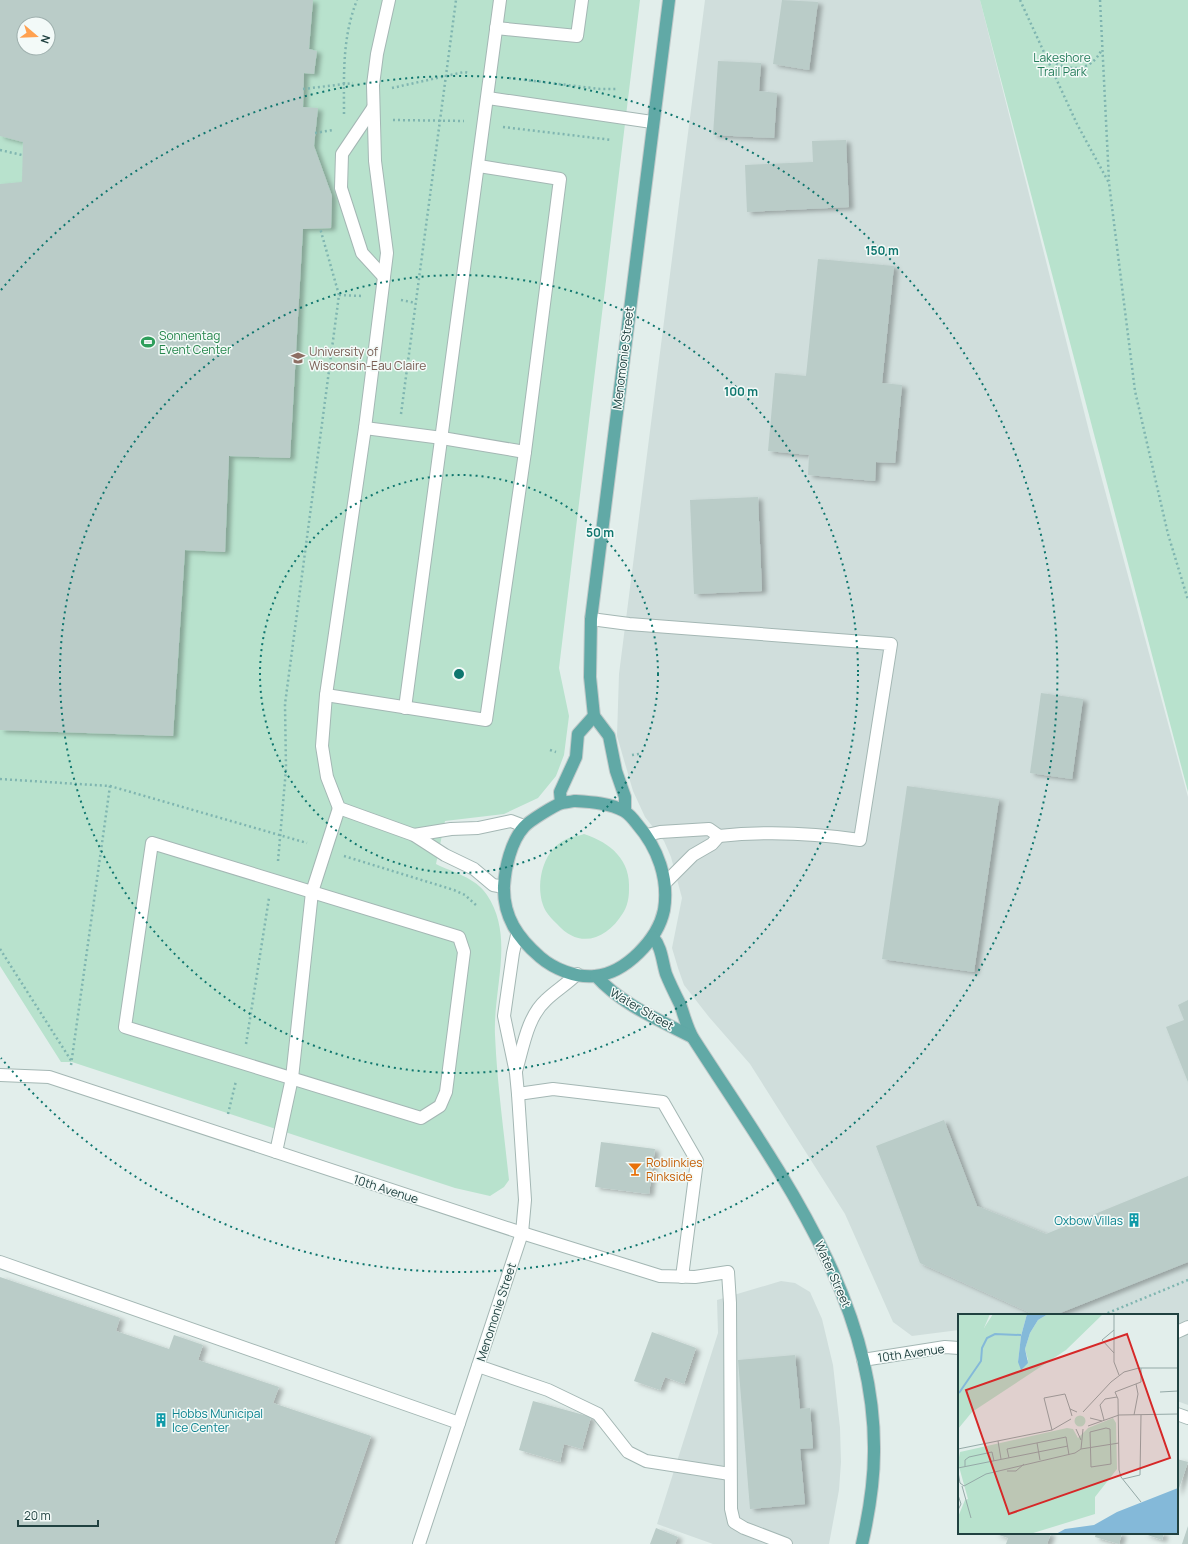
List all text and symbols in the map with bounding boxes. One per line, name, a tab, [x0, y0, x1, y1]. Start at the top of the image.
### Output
north arrow	[16, 16, 56, 56]
text: N	[38, 33, 54, 46]
park label: Lakeshore Trail Park	[1033, 49, 1091, 80]
text: 150 m	[865, 242, 899, 259]
street label: Menomonie Street	[608, 306, 638, 410]
place label: Sonnentag Event Center	[159, 327, 232, 358]
sports icon: Sonnentag Event Center	[140, 334, 156, 350]
place label: University of Wisconsin-Eau Claire	[309, 343, 426, 374]
school or university icon: University of Wisconsin-Eau Claire	[290, 350, 306, 366]
text: 100 m	[724, 383, 758, 400]
text: 50 m	[586, 524, 614, 541]
centre of rings	[452, 667, 466, 681]
street label: Water Street	[607, 984, 677, 1034]
place label: Roblinkies Rinkside	[646, 1154, 703, 1185]
bar icon: Roblinkies Rinkside	[627, 1161, 643, 1177]
street label: 10th Avenue	[351, 1170, 421, 1208]
place label: Oxbow Villas	[1054, 1212, 1123, 1229]
building icon: Oxbow Villas	[1126, 1212, 1142, 1228]
street label: Water Street	[811, 1238, 855, 1310]
street label: Menomonie Street	[472, 1260, 520, 1364]
inset map	[958, 1314, 1178, 1534]
street label: 10th Avenue	[876, 1340, 946, 1366]
place label: Hobbs Municipal Ice Center	[172, 1405, 263, 1436]
building icon: Hobbs Municipal Ice Center	[153, 1412, 169, 1428]
scale bar	[18, 1502, 98, 1528]
text: 20 m	[24, 1507, 51, 1524]

